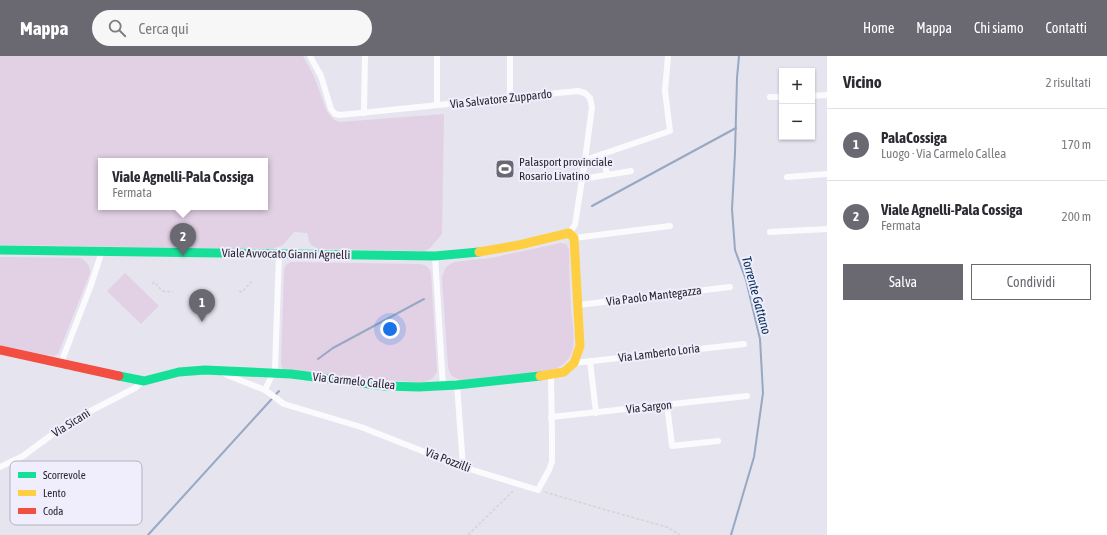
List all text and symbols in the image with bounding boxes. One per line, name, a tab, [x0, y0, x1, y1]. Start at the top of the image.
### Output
search box	[92, 10, 372, 46]
text: Mappa	[20, 17, 68, 39]
icon: search	[106, 17, 128, 39]
text: Cerca qui	[138, 20, 189, 37]
text: Home	[863, 20, 894, 36]
text: Mappa	[916, 20, 952, 36]
text: Chi siamo	[974, 20, 1024, 36]
text: Contatti	[1046, 20, 1087, 36]
map controls	[779, 68, 815, 140]
button: +	[779, 68, 815, 104]
text: Vicino	[843, 72, 882, 92]
text: 2 risultati	[1045, 75, 1091, 90]
street label: Via Salvatore Zuppardo	[449, 87, 553, 111]
button: −	[779, 104, 815, 140]
text: PalaCossiga	[881, 129, 947, 146]
text: 1	[853, 137, 859, 152]
text: 170 m	[1062, 137, 1091, 152]
text: Luogo · Via Carmelo Callea	[881, 146, 1006, 161]
place label: Palasport provinciale Rosario Livatino	[519, 155, 613, 183]
popup	[98, 158, 268, 210]
sports icon: Palasport provinciale Rosario Livatino	[494, 158, 516, 180]
text: Viale Agnelli-Pala Cossiga	[112, 168, 254, 185]
text: Fermata	[112, 185, 152, 200]
text: Viale Agnelli-Pala Cossiga	[881, 201, 1023, 218]
text: 2	[853, 209, 859, 224]
text: 200 m	[1062, 209, 1091, 224]
text: Fermata	[881, 218, 921, 233]
pin: 2	[170, 223, 196, 256]
street label: Viale Avvocato Gianni Agnelli	[222, 246, 350, 262]
water label: Torrente Gattano	[739, 254, 774, 336]
button: Salva	[843, 264, 963, 300]
button: Condividi	[971, 264, 1091, 300]
street label: Via Paolo Mantegazza	[605, 283, 703, 309]
pin: 1	[189, 289, 215, 322]
your location	[380, 319, 400, 339]
street label: Via Lamberto Loria	[617, 341, 701, 365]
street label: Via Carmelo Callea	[312, 370, 396, 392]
street label: Via Sargon	[625, 398, 673, 416]
street label: Via Sicani	[49, 406, 93, 440]
street label: Via Pozzilli	[423, 445, 473, 475]
legend	[10, 461, 142, 525]
text: Scorrevole	[43, 469, 86, 481]
text: Lento	[43, 487, 66, 499]
text: Coda	[43, 505, 63, 517]

